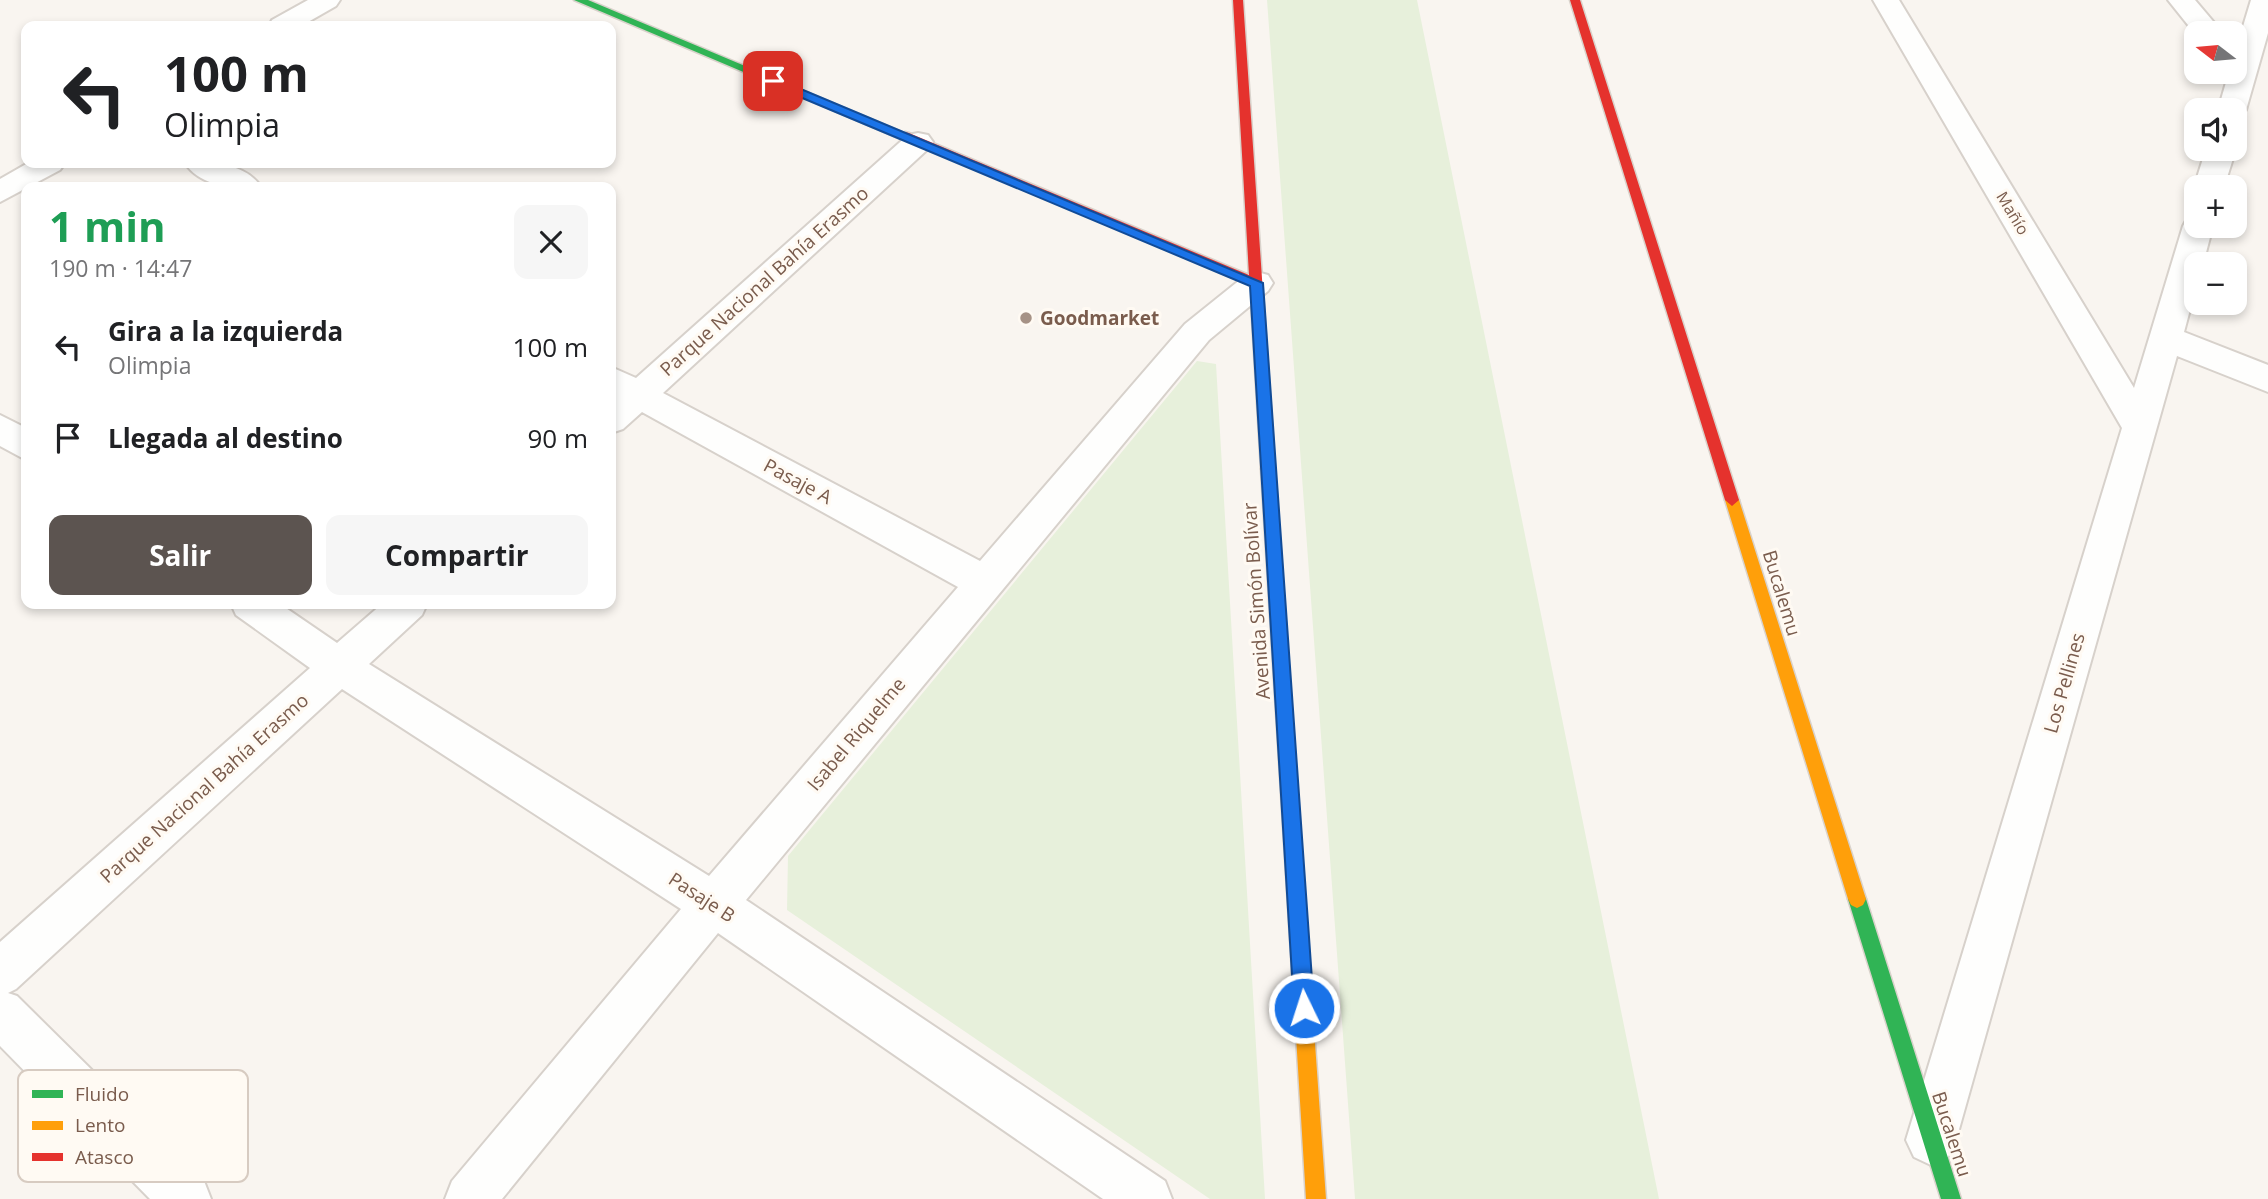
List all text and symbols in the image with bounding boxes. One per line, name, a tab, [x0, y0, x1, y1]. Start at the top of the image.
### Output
north arrow	[2184, 21, 2247, 84]
map controls	[2184, 21, 2247, 315]
text: 100 m	[164, 40, 309, 106]
icon: left	[49, 49, 140, 140]
pin	[743, 51, 803, 111]
icon: arrive	[754, 62, 792, 100]
button: sound	[2184, 98, 2247, 161]
text: Olimpia	[164, 103, 280, 146]
button: +	[2184, 175, 2247, 238]
street label: Parque Nacional Bahía Erasmo	[654, 180, 874, 382]
street label: Mañío	[1992, 187, 2034, 239]
text: 1 min	[49, 197, 166, 254]
button: close	[514, 205, 588, 279]
text: 190 m · 14:47	[49, 252, 192, 284]
button: −	[2184, 252, 2247, 315]
place label: Goodmarket	[1040, 305, 1159, 331]
marker: Goodmarket	[1018, 310, 1034, 326]
text: Gira a la izquierda	[108, 313, 343, 349]
icon: left	[49, 328, 87, 366]
text: 100 m	[513, 329, 588, 365]
text: Olimpia	[108, 349, 191, 381]
icon: arrive	[49, 419, 87, 457]
text: Llegada al destino	[108, 420, 343, 456]
text: 90 m	[527, 420, 588, 456]
street label: Pasaje A	[759, 452, 837, 510]
street label: Avenida Simón Bolívar	[1236, 501, 1276, 701]
button: Salir	[49, 515, 312, 595]
button: Compartir	[326, 515, 588, 595]
street label: Bucalemu	[1757, 547, 1807, 639]
street label: Los Pellines	[2037, 630, 2091, 736]
street label: Isabel Riquelme	[801, 672, 911, 796]
street label: Parque Nacional Bahía Erasmo	[94, 687, 314, 889]
street label: Pasaje B	[664, 866, 740, 928]
position arrow	[1267, 971, 1341, 1045]
legend	[18, 1070, 248, 1182]
text: Fluido	[75, 1081, 129, 1107]
street label: Bucalemu	[1926, 1088, 1978, 1180]
text: Lento	[75, 1112, 125, 1138]
text: Atasco	[75, 1144, 134, 1170]

